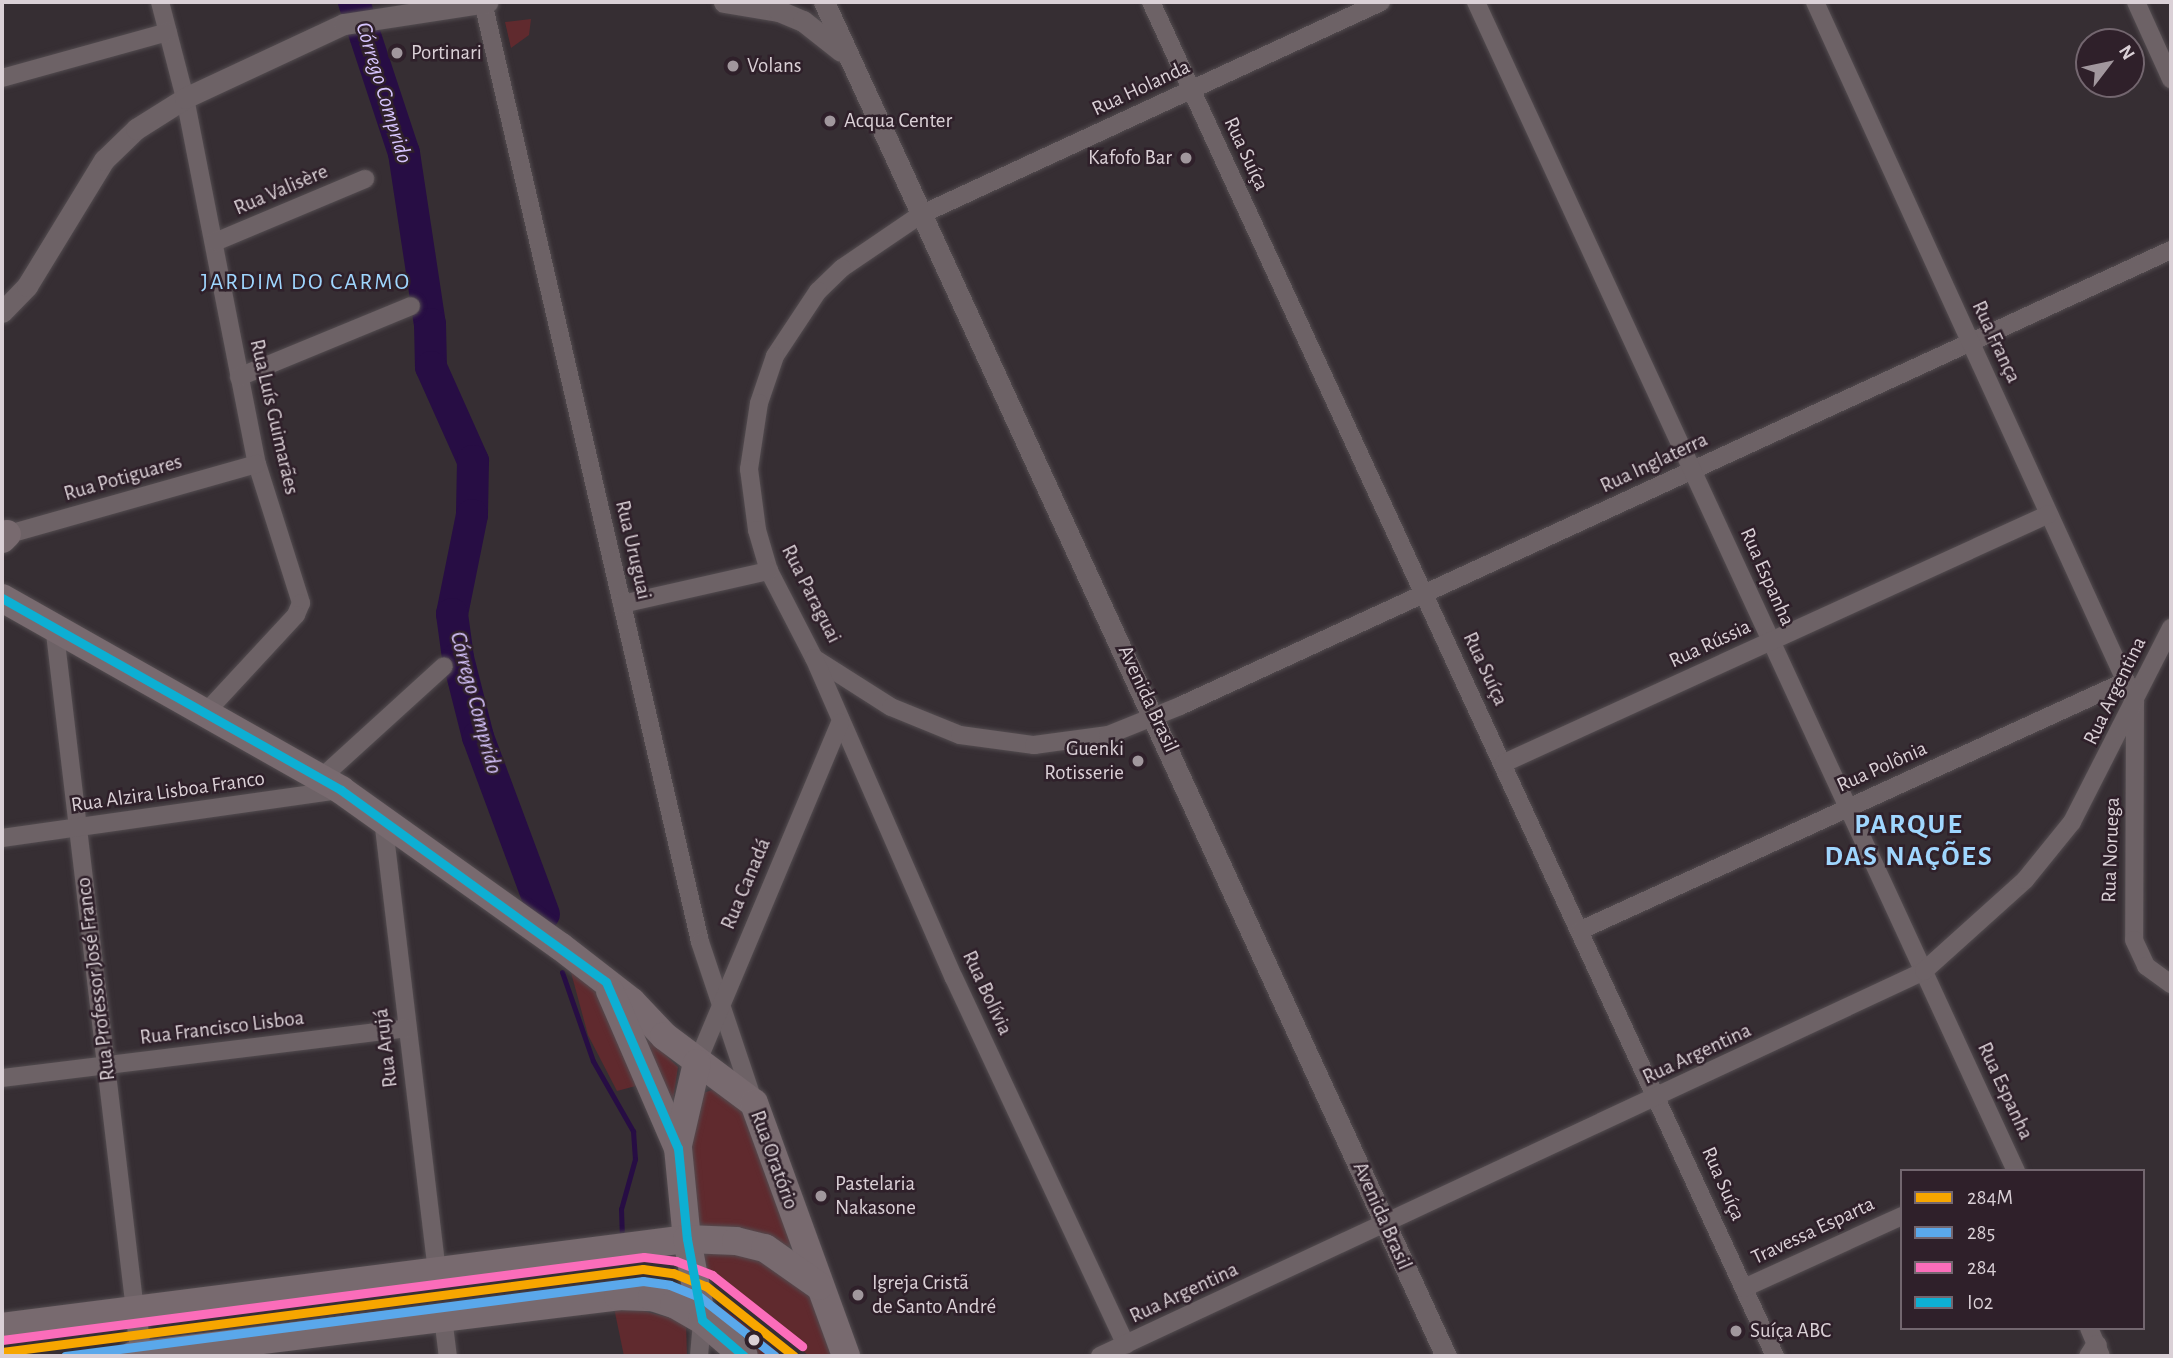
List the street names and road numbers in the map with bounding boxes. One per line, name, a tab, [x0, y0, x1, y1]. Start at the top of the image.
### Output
street label: Rua Holanda	[1088, 54, 1194, 122]
street label: Rua Suíça	[1218, 113, 1274, 195]
street label: Rua Valisère	[230, 159, 332, 221]
street label: Rua França	[1966, 297, 2026, 387]
street label: Rua Luís Guimarães	[244, 337, 304, 497]
street label: Rua Inglaterra	[1596, 427, 1712, 499]
street label: Rua Potiguares	[61, 449, 185, 507]
street label: Rua Uruguai	[609, 498, 657, 602]
street label: Rua Espanha	[1734, 524, 1800, 630]
street label: Rua Paraguai	[775, 541, 847, 647]
street label: Rua Rússia	[1665, 614, 1755, 674]
street label: Rua Suíça	[1457, 628, 1513, 710]
street label: Rua Argentina	[2078, 633, 2152, 749]
street label: Avenida Brasil	[1112, 641, 1184, 757]
street label: Rua Polônia	[1833, 736, 1931, 798]
street label: Rua Alzira Lisboa Franco	[69, 766, 267, 818]
street label: Rua Noruega	[2097, 797, 2125, 903]
street label: Rua Canadá	[716, 835, 776, 933]
street label: Rua Professor José Franco	[71, 876, 121, 1082]
street label: Rua Bolívia	[956, 947, 1018, 1039]
street label: Rua Francisco Lisboa	[138, 1005, 306, 1051]
street label: Rua Arujá	[369, 1007, 403, 1089]
street label: Rua Argentina	[1639, 1018, 1755, 1090]
street label: Rua Espanha	[1971, 1038, 2039, 1144]
street label: Rua Oratório	[744, 1107, 804, 1213]
street label: Rua Suíça	[1696, 1143, 1750, 1225]
street label: Avenida Brasil	[1347, 1158, 1417, 1274]
street label: Travessa Esparta	[1747, 1191, 1879, 1271]
street label: Rua Argentina	[1126, 1257, 1242, 1329]

